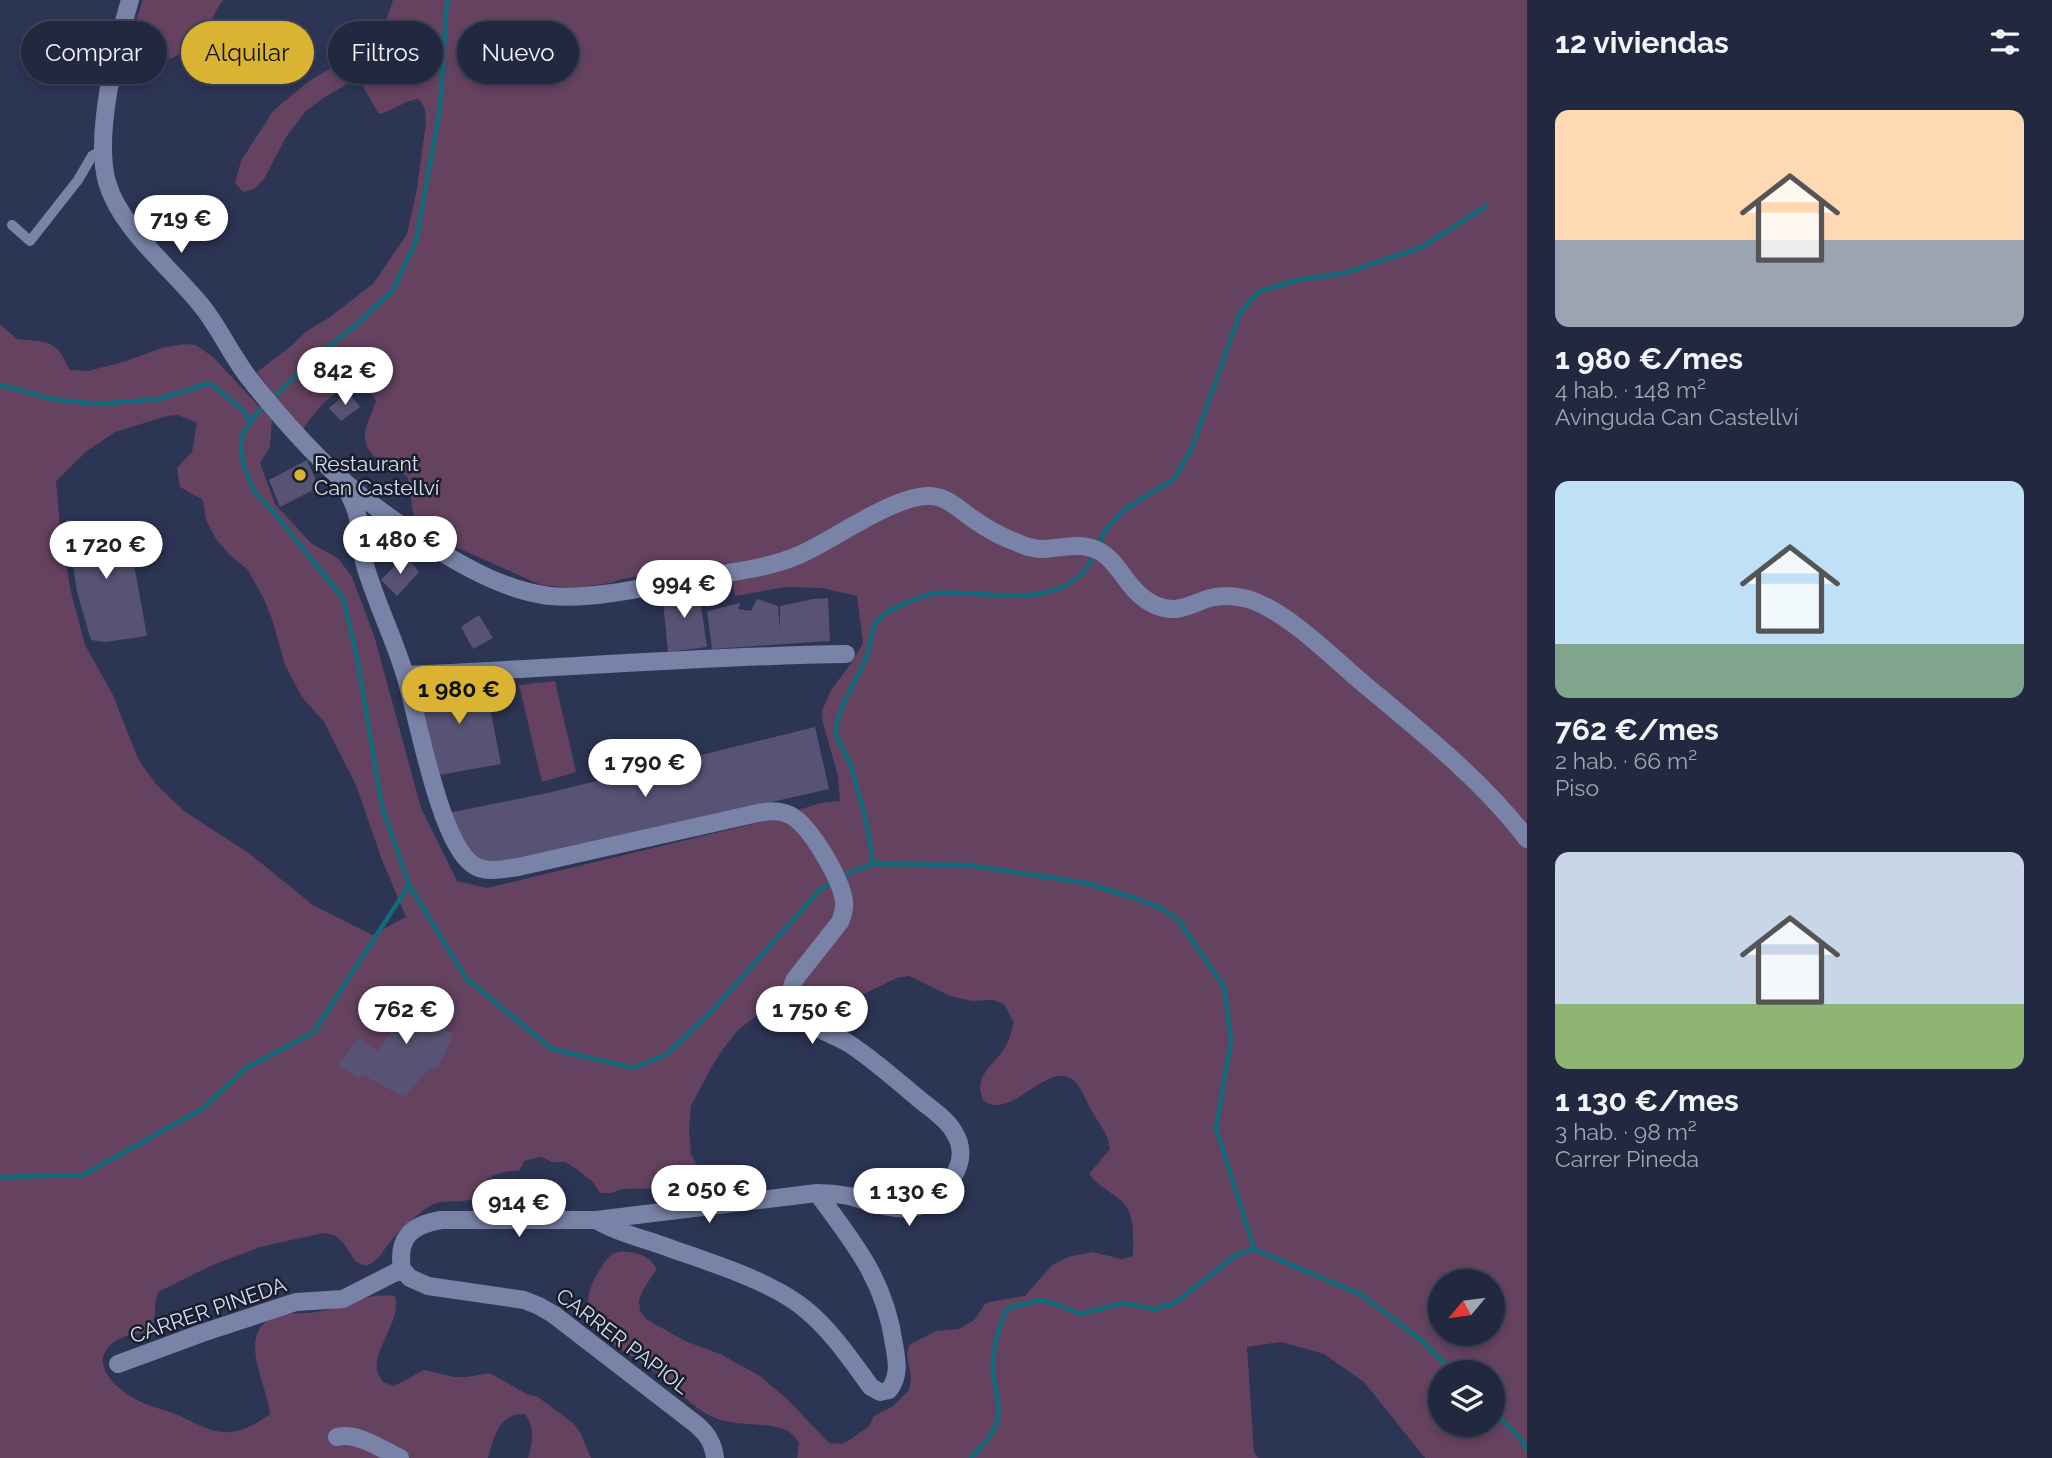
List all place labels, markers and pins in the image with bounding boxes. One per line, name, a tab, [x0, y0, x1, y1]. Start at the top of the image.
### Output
pin: 719 €	[132, 196, 230, 255]
pin: 842 €	[296, 348, 394, 407]
place label: Restaurant Can Castellví	[314, 451, 440, 500]
marker: Restaurant Can Castellví	[292, 467, 308, 483]
pin: 1 480 €	[335, 516, 465, 576]
pin: 1 720 €	[41, 522, 171, 581]
pin: 994 €	[635, 560, 733, 620]
pin: 1 980 €	[394, 666, 524, 726]
pin: 1 790 €	[580, 740, 710, 799]
pin: 762 €	[357, 986, 455, 1046]
pin: 1 750 €	[747, 986, 877, 1046]
pin: 2 050 €	[644, 1166, 774, 1225]
pin: 1 130 €	[844, 1168, 974, 1228]
pin: 914 €	[470, 1180, 568, 1239]

